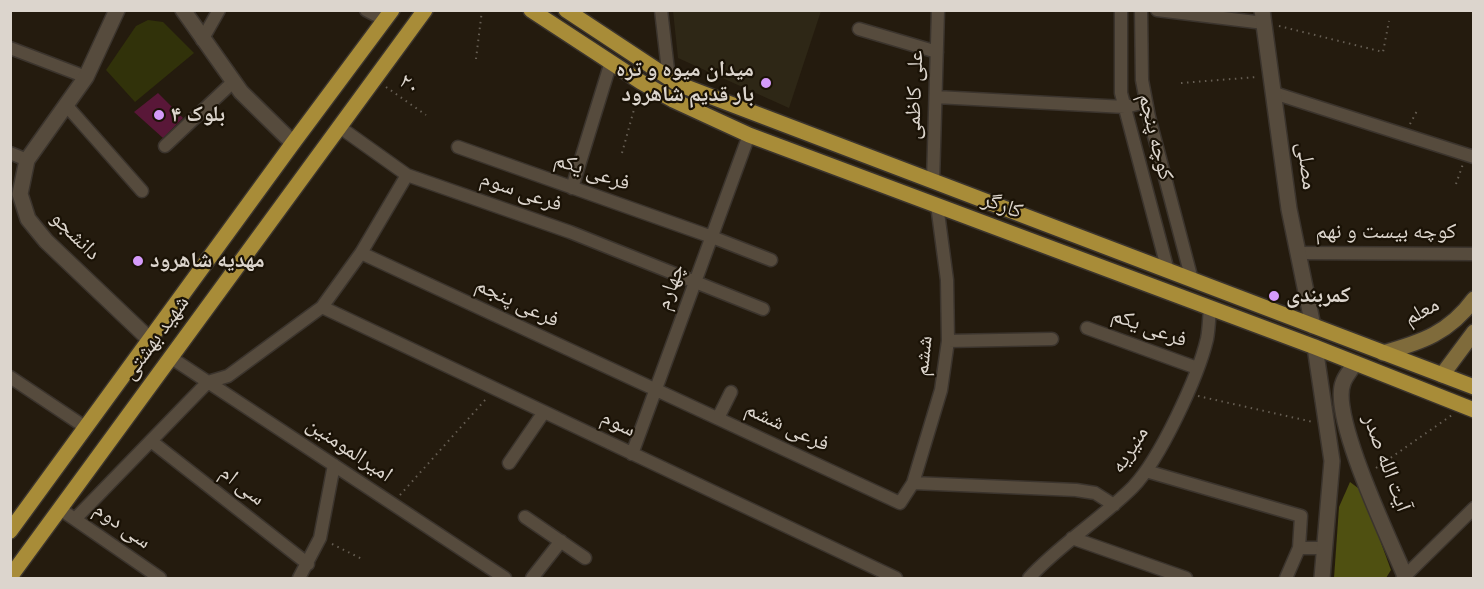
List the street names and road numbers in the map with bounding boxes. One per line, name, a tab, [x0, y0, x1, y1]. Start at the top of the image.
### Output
street label: علی کاظمی	[900, 50, 930, 140]
street label: ۲۰	[393, 69, 425, 101]
street label: کوچه پنجم	[1131, 91, 1179, 183]
street label: مصلی	[1290, 141, 1322, 191]
street label: فرعی یکم	[551, 147, 633, 197]
street label: فرعی سوم	[477, 166, 565, 218]
street label: کارگر	[978, 187, 1026, 225]
street label: دانشجو	[44, 205, 106, 267]
street label: کوچه بیست و نهم	[1316, 219, 1456, 245]
street label: چهارم	[651, 260, 691, 314]
street label: فرعی پنجم	[471, 272, 563, 334]
street label: شهید بهشتی	[116, 291, 196, 385]
street label: معلم	[1400, 292, 1444, 332]
street label: فرعی یکم	[1108, 302, 1190, 354]
street label: ششم	[909, 334, 939, 378]
street label: فرعی ششم	[741, 396, 833, 458]
street label: سوم	[596, 405, 640, 443]
street label: امیرالمومنین	[301, 411, 397, 489]
street label: آیت الله صدر	[1356, 411, 1416, 515]
street label: منیریه	[1105, 422, 1155, 478]
street label: سی ام	[214, 460, 270, 512]
street label: سی دوم	[88, 497, 156, 555]

